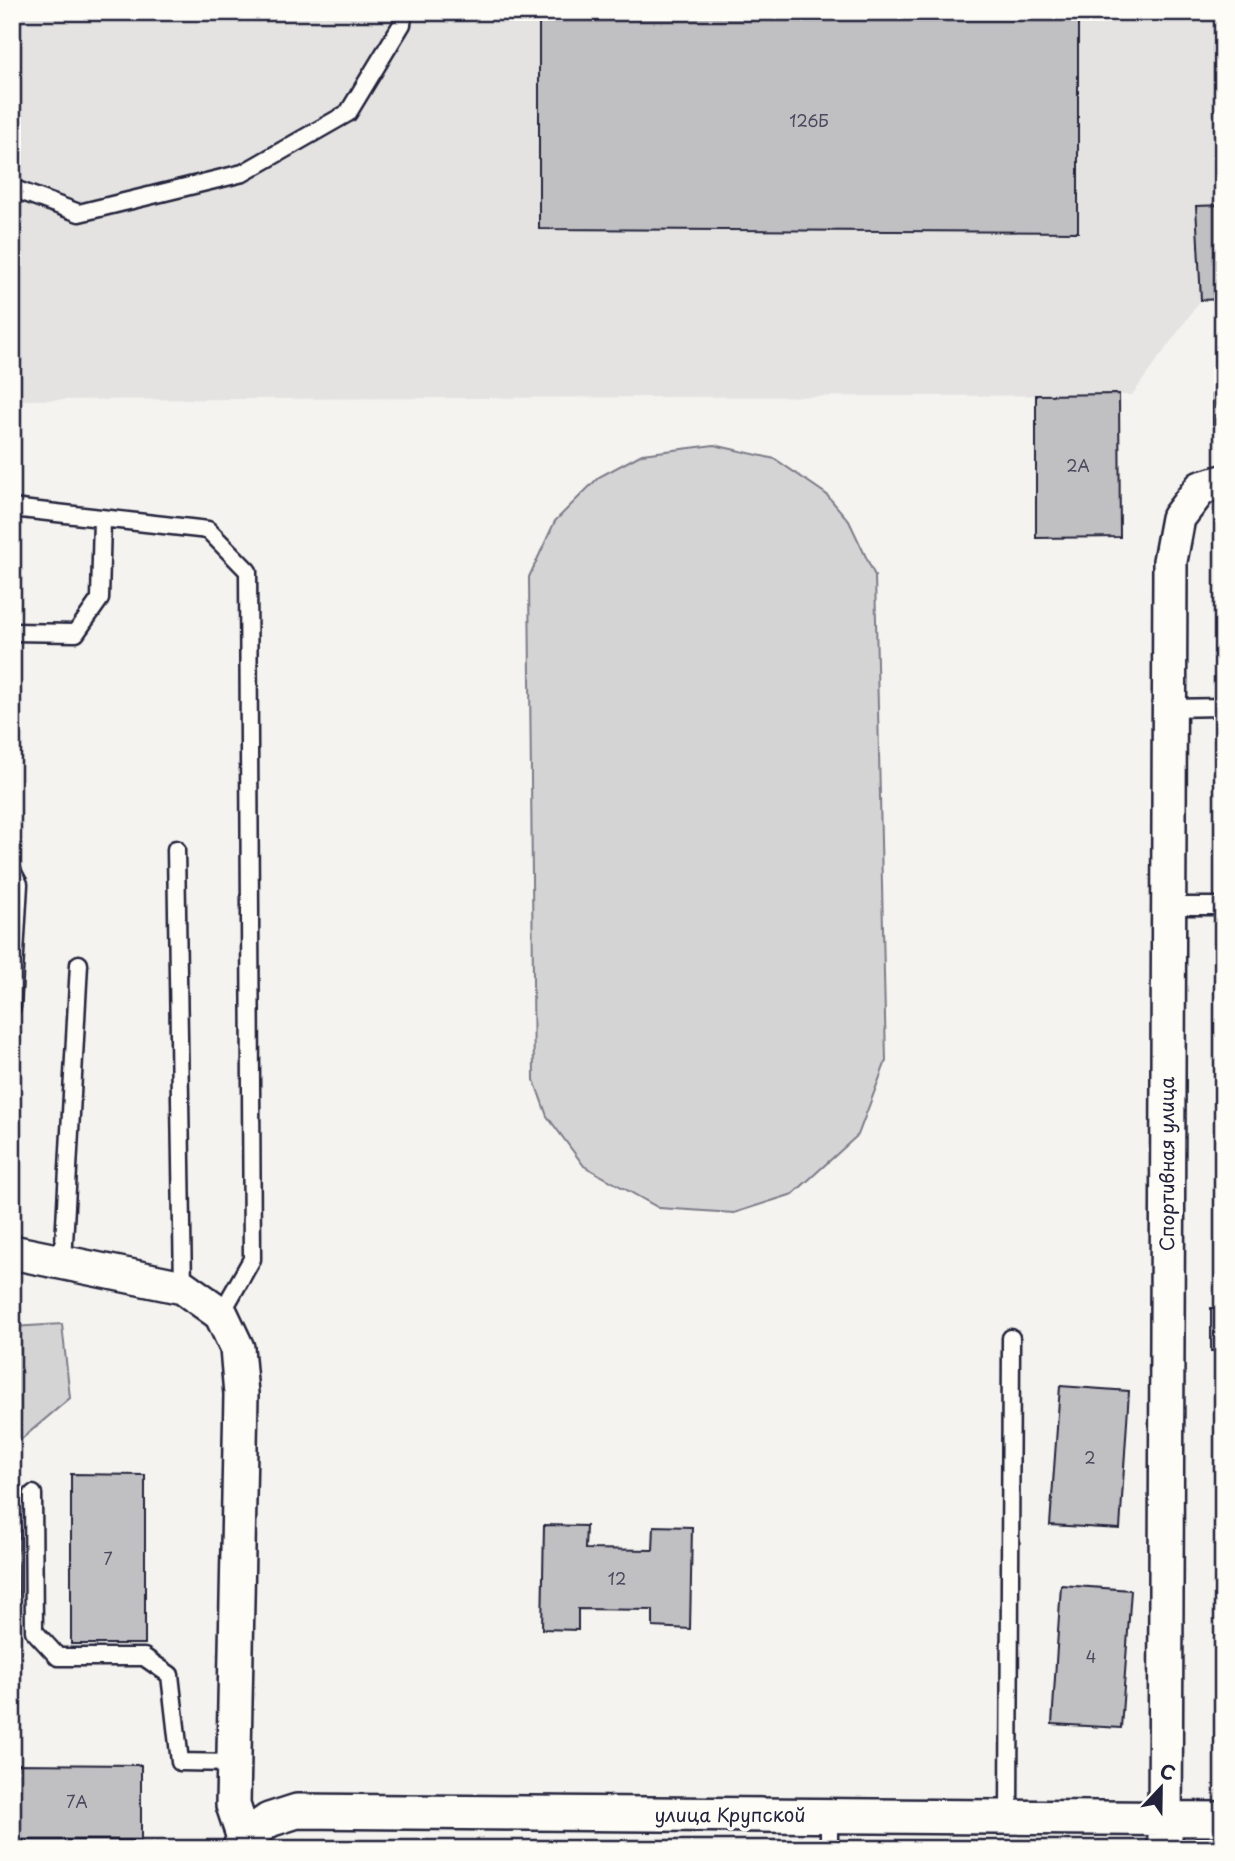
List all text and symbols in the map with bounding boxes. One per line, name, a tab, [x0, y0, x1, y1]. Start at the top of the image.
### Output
house number: 126Б	[789, 108, 829, 132]
house number: 2А	[1066, 453, 1090, 477]
street label: Спортивная улица	[1152, 1077, 1180, 1251]
house number: 2	[1084, 1445, 1096, 1469]
house number: 7	[103, 1546, 113, 1570]
house number: 12	[608, 1566, 626, 1590]
house number: 4	[1086, 1644, 1096, 1668]
north arrow	[1126, 1752, 1196, 1822]
text: С	[1156, 1756, 1180, 1787]
house number: 7А	[66, 1789, 88, 1813]
street label: улица Крупской	[654, 1800, 806, 1828]

